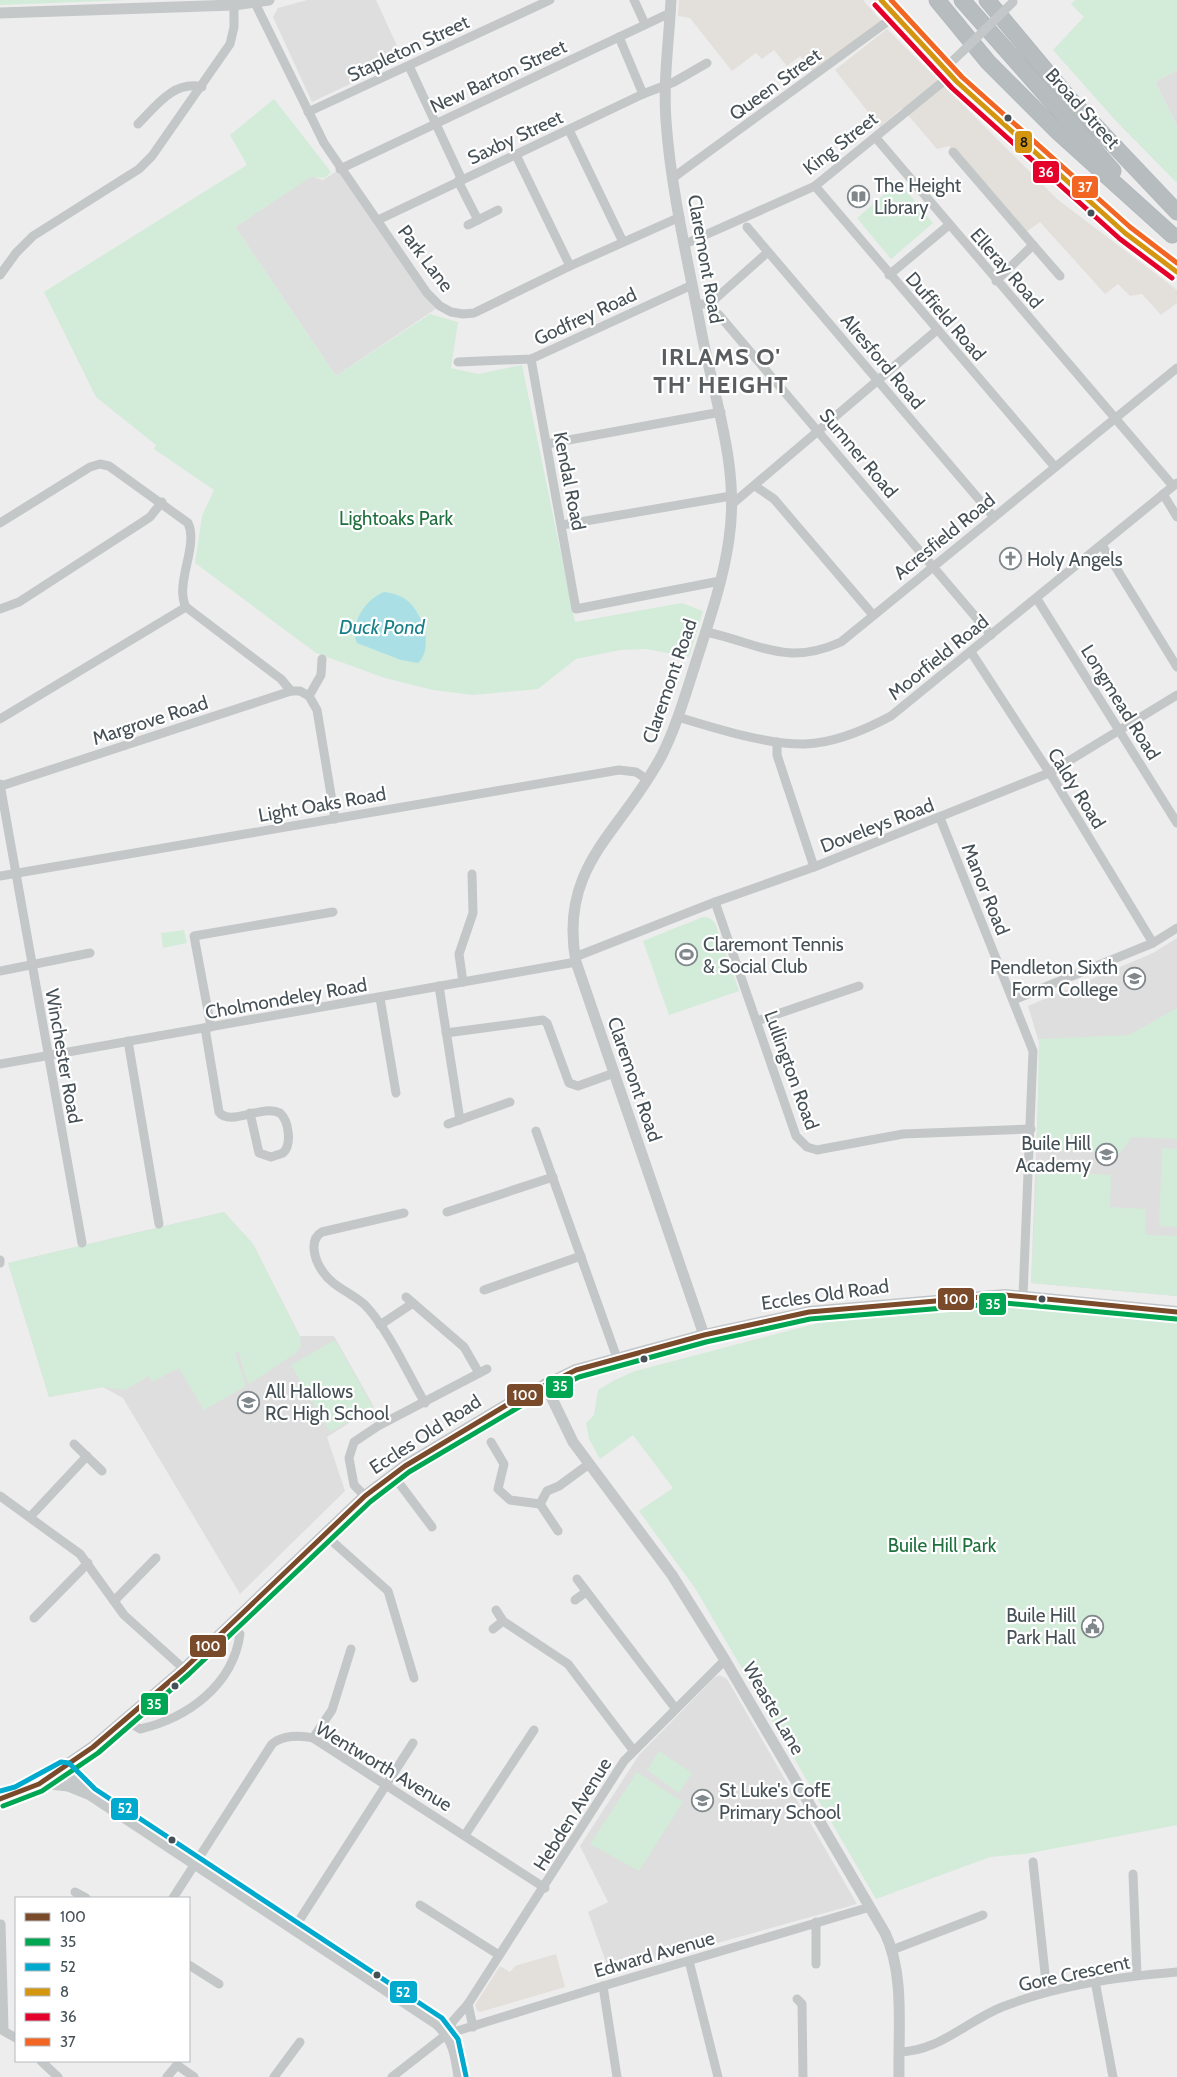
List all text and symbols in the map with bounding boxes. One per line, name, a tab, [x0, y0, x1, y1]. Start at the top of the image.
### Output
street label: Stapleton Street	[344, 10, 473, 87]
street label: New Barton Street	[426, 35, 571, 118]
street label: Queen Street	[725, 43, 826, 125]
street label: Broad Street	[1041, 63, 1125, 154]
street label: Saxby Street	[464, 105, 567, 169]
street label: King Street	[798, 107, 883, 180]
unlabelled marker	[1003, 113, 1013, 123]
line badge: 8	[1014, 130, 1033, 154]
text: 8	[1020, 133, 1028, 151]
line badge: 36	[1032, 160, 1060, 184]
text: 36	[1038, 163, 1054, 181]
place label: The Height Library	[874, 174, 962, 219]
line badge: 37	[1071, 175, 1099, 199]
text: 37	[1078, 178, 1093, 196]
library icon: The Height Library	[846, 184, 870, 208]
street label: Claremont Road	[683, 193, 728, 325]
unlabelled marker	[1086, 208, 1096, 218]
street label: Park Lane	[393, 220, 458, 296]
street label: Elleray Road	[966, 223, 1048, 313]
street label: Duffield Road	[901, 267, 991, 366]
street label: Godfrey Road	[530, 283, 640, 350]
street label: Alresford Road	[836, 309, 929, 414]
district label: IRLAMS O' TH' HEIGHT	[653, 342, 789, 399]
street label: Sumner Road	[815, 404, 903, 503]
street label: Kendal Road	[549, 430, 590, 532]
street label: Acresfield Road	[889, 488, 1000, 584]
park label: Lightoaks Park	[339, 507, 453, 530]
church icon: Holy Angels	[999, 547, 1023, 571]
place label: Holy Angels	[1027, 548, 1123, 571]
street label: Moorfield Road	[883, 610, 993, 705]
water label: Duck Pond	[339, 615, 425, 639]
street label: Claremont Road	[637, 616, 702, 746]
street label: Longmead Road	[1076, 640, 1165, 764]
street label: Margrove Road	[89, 691, 211, 750]
street label: Caldy Road	[1043, 744, 1110, 833]
street label: Light Oaks Road	[256, 782, 388, 827]
street label: Doveleys Road	[817, 793, 937, 858]
street label: Manor Road	[957, 840, 1014, 938]
place label: Claremont Tennis & Social Club	[703, 933, 844, 978]
sports icon: Claremont Tennis & Social Club	[675, 943, 699, 967]
place label: Pendleton Sixth Form College	[990, 956, 1118, 1001]
school or university icon: Pendleton Sixth Form College	[1122, 966, 1146, 990]
street label: Cholmondeley Road	[203, 973, 369, 1024]
street label: Winchester Road	[40, 987, 87, 1125]
street label: Lullington Road	[759, 1007, 824, 1133]
street label: Claremont Road	[602, 1014, 667, 1144]
place label: Buile Hill Academy	[1015, 1132, 1092, 1177]
school or university icon: Buile Hill Academy	[1095, 1142, 1119, 1166]
street label: Eccles Old Road	[760, 1274, 890, 1315]
line badge: 100	[937, 1287, 975, 1311]
text: 100	[944, 1290, 969, 1308]
line badge: 35	[978, 1292, 1007, 1316]
unlabelled marker	[1037, 1294, 1047, 1304]
text: 35	[985, 1295, 1001, 1313]
unlabelled marker	[639, 1354, 649, 1364]
line badge: 35	[545, 1375, 574, 1399]
text: 35	[552, 1377, 568, 1395]
place label: All Hallows RC High School	[265, 1380, 390, 1425]
line badge: 100	[506, 1383, 544, 1407]
text: 100	[513, 1386, 538, 1404]
school or university icon: All Hallows RC High School	[237, 1390, 261, 1414]
street label: Eccles Old Road	[365, 1390, 485, 1479]
park label: Buile Hill Park	[888, 1534, 997, 1557]
place label: Buile Hill Park Hall	[1006, 1604, 1077, 1649]
public building icon: Buile Hill Park Hall	[1080, 1614, 1104, 1638]
line badge: 100	[189, 1634, 227, 1658]
text: 100	[196, 1637, 221, 1655]
street label: Weaste Lane	[738, 1658, 809, 1759]
unlabelled marker	[170, 1681, 180, 1691]
line badge: 35	[140, 1692, 169, 1716]
text: 35	[146, 1695, 162, 1713]
street label: Wentworth Avenue	[311, 1717, 456, 1816]
street label: Hebden Avenue	[529, 1753, 616, 1875]
place label: St Luke's CofE Primary School	[719, 1779, 841, 1824]
school or university icon: St Luke's CofE Primary School	[691, 1789, 715, 1813]
line badge: 52	[110, 1797, 139, 1821]
text: 52	[118, 1799, 132, 1817]
unlabelled marker	[167, 1835, 177, 1845]
legend	[15, 1897, 190, 2062]
text: 100	[60, 1908, 86, 1926]
street label: Edward Avenue	[591, 1926, 717, 1983]
text: 35	[60, 1933, 76, 1951]
street label: Gore Crescent	[1016, 1950, 1132, 1996]
text: 52	[60, 1958, 76, 1976]
unlabelled marker	[372, 1970, 382, 1980]
line badge: 52	[389, 1980, 418, 2004]
text: 8	[60, 1983, 69, 2001]
text: 52	[396, 1983, 410, 2001]
text: 36	[60, 2008, 77, 2026]
text: 37	[60, 2033, 76, 2051]

